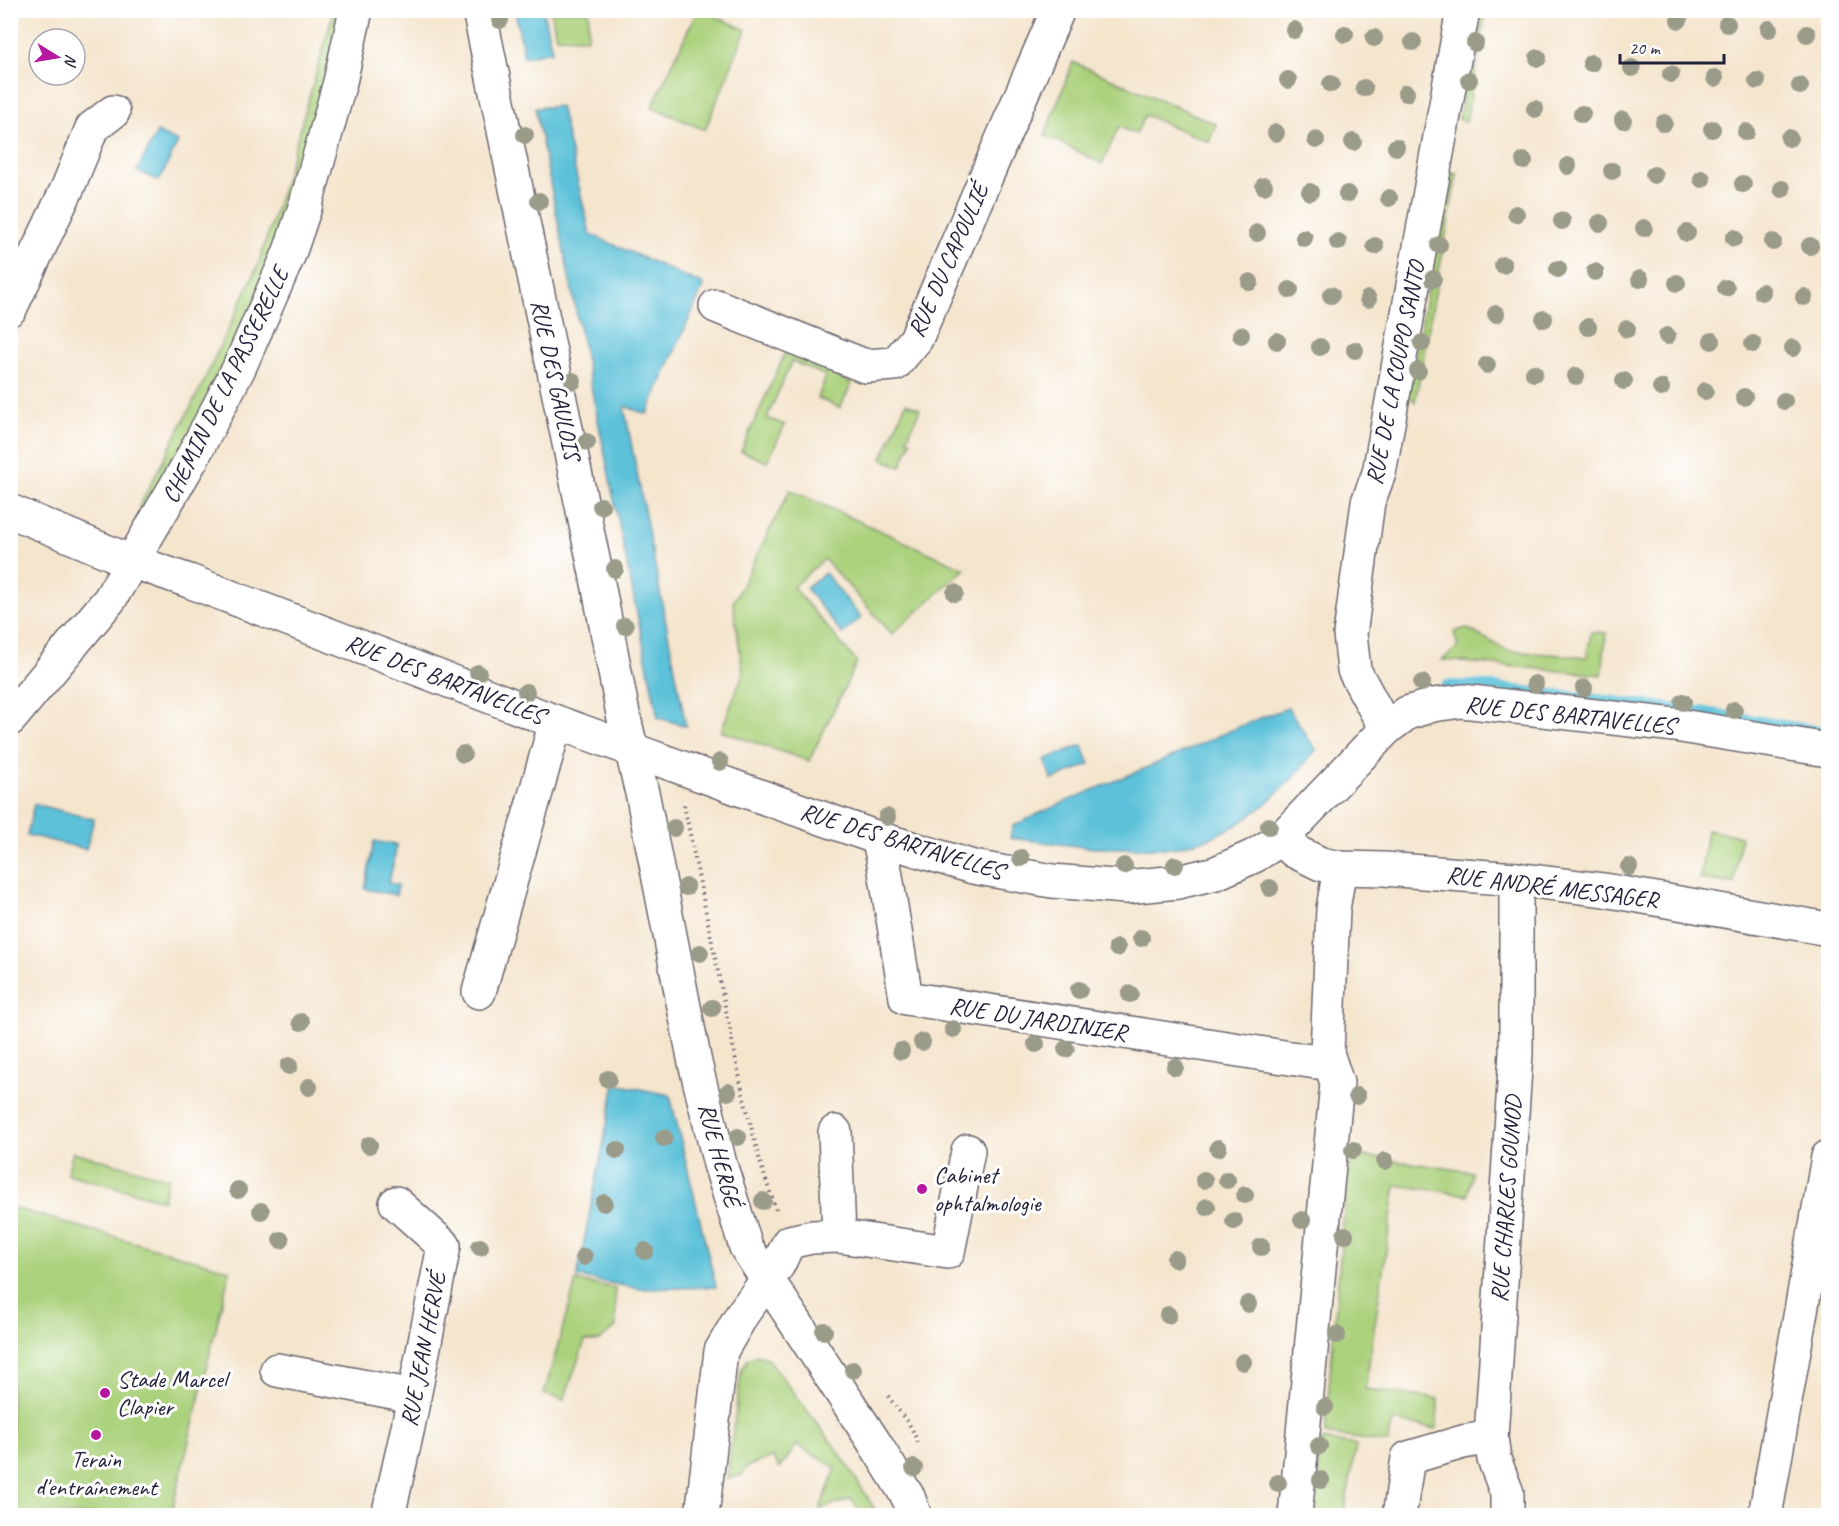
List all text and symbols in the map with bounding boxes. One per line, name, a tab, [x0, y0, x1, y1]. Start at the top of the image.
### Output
north arrow	[27, 27, 87, 87]
scale bar	[1620, 27, 1724, 65]
text: 20 m	[1629, 37, 1662, 59]
text: N	[59, 53, 82, 69]
street label: RUE DU CAPOULIÉ	[901, 176, 996, 342]
street label: RUE DE LA COUPO SANTO	[1359, 256, 1432, 487]
street label: CHEMIN DE LA PASSERELLE	[155, 260, 296, 508]
street label: RUE DES GAULOIS	[524, 297, 588, 466]
street label: RUE DES BARTAVELLES	[341, 627, 553, 732]
street label: RUE DES BARTAVELLES	[1464, 689, 1681, 741]
street label: RUE DES BARTAVELLES	[797, 796, 1011, 887]
street label: RUE ANDRÉ MESSAGER	[1445, 859, 1661, 915]
street label: RUE DU JARDINIER	[947, 990, 1132, 1048]
street label: RUE CHARLES GOUNOD	[1484, 1093, 1528, 1303]
street label: RUE HERGÉ	[692, 1100, 749, 1213]
place label: Cabinet ophtalmologie	[934, 1160, 1043, 1218]
marker: Cabinet ophtalmologie	[915, 1182, 929, 1196]
street label: RUE JEAN HERVÉ	[393, 1266, 453, 1429]
place label: Stade Marcel Clapier	[117, 1364, 231, 1422]
marker: Stade Marcel Clapier	[98, 1386, 112, 1400]
marker: Terain d'entraînement	[89, 1428, 103, 1442]
place label: Terain d'entraînement	[35, 1444, 159, 1502]

